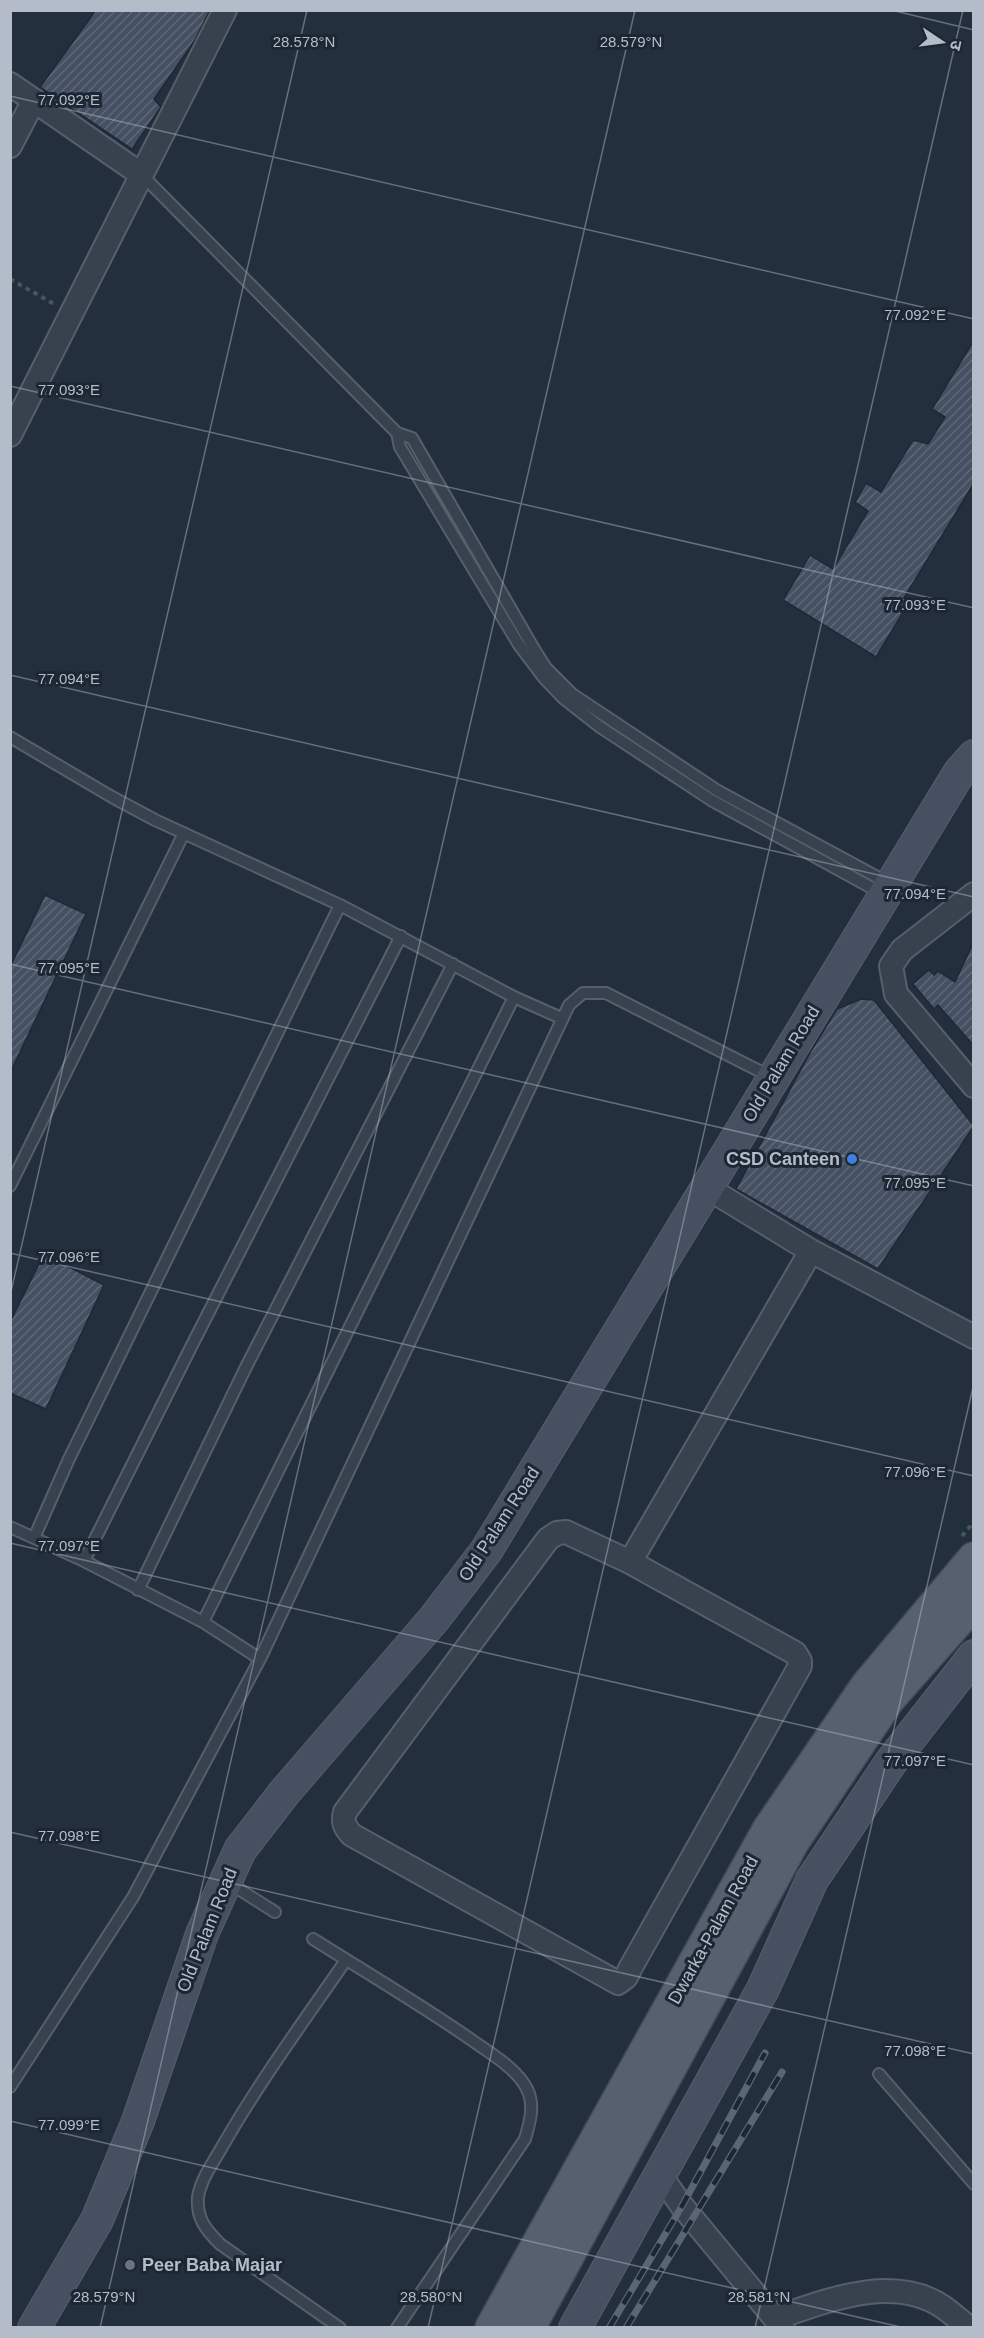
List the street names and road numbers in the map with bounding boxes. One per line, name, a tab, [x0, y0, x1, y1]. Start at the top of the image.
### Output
street label: Old Palam Road	[738, 1002, 824, 1126]
street label: Old Palam Road	[455, 1463, 543, 1585]
street label: Dwarka-Palam Road	[664, 1853, 762, 2007]
street label: Old Palam Road	[173, 1865, 241, 1995]

